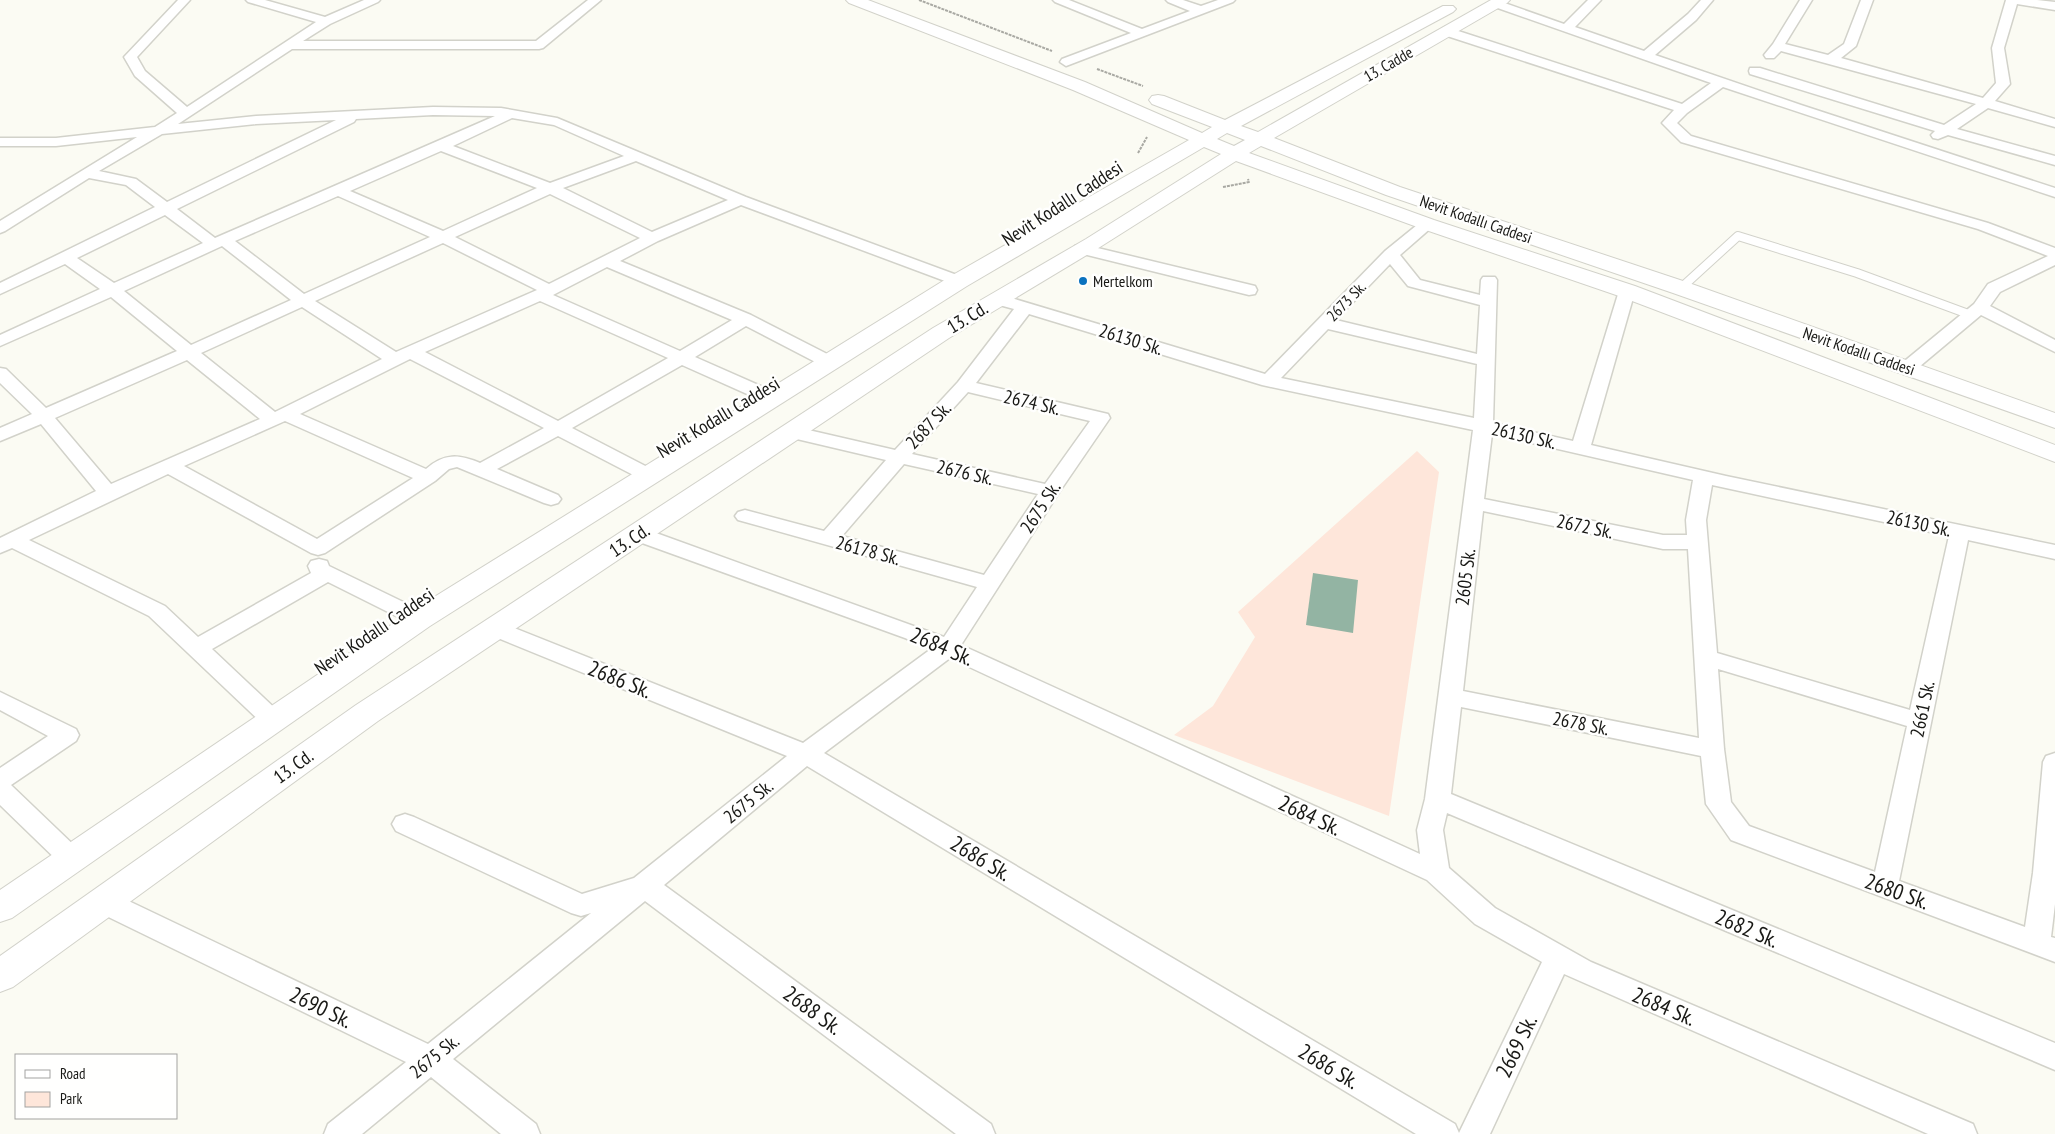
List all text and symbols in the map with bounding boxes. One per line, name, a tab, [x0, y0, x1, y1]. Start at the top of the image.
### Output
street label: 13. Cadde	[1360, 42, 1416, 86]
street label: Nevit Kodallı Caddesi	[997, 155, 1127, 251]
street label: Nevit Kodallı Caddesi	[1417, 190, 1535, 248]
place label: Mertelkom	[1093, 271, 1153, 291]
marker: Mertelkom	[1077, 275, 1089, 287]
street label: 2673 Sk.	[1322, 277, 1370, 325]
street label: 13. Cd.	[942, 295, 992, 339]
street label: 26130 Sk.	[1096, 318, 1166, 360]
street label: Nevit Kodallı Caddesi	[1800, 322, 1918, 380]
street label: Nevit Kodallı Caddesi	[652, 371, 784, 463]
street label: 2674 Sk.	[1001, 384, 1063, 420]
street label: 2687 Sk.	[900, 396, 956, 454]
street label: 26130 Sk.	[1489, 416, 1559, 454]
street label: 2676 Sk.	[934, 454, 996, 490]
street label: 2675 Sk.	[1014, 477, 1066, 537]
street label: 26130 Sk.	[1884, 504, 1954, 542]
street label: 2672 Sk.	[1555, 508, 1615, 544]
street label: 13. Cd.	[604, 518, 654, 562]
street label: 26178 Sk.	[833, 530, 903, 570]
street label: 2605 Sk.	[1450, 547, 1480, 607]
street label: Nevit Kodallı Caddesi	[310, 582, 438, 680]
street label: 2684 Sk.	[906, 620, 978, 672]
street label: 2686 Sk.	[584, 654, 656, 704]
street label: 2661 Sk.	[1904, 679, 1940, 739]
street label: 2678 Sk.	[1551, 706, 1611, 740]
street label: 13. Cd.	[268, 743, 318, 789]
street label: 2675 Sk.	[718, 774, 778, 828]
street label: 2684 Sk.	[1274, 788, 1346, 842]
street label: 2686 Sk.	[945, 829, 1017, 887]
street label: 2680 Sk.	[1861, 867, 1933, 915]
street label: 2682 Sk.	[1711, 902, 1783, 954]
street label: 2688 Sk.	[778, 979, 848, 1041]
street label: 2690 Sk.	[285, 980, 357, 1034]
street label: 2684 Sk.	[1628, 980, 1700, 1032]
street label: 2669 Sk.	[1489, 1010, 1543, 1082]
street label: 2675 Sk.	[404, 1029, 464, 1083]
street label: 2686 Sk.	[1293, 1037, 1365, 1095]
legend	[15, 1054, 178, 1119]
text: Road	[60, 1064, 86, 1083]
text: Park	[60, 1089, 82, 1108]

